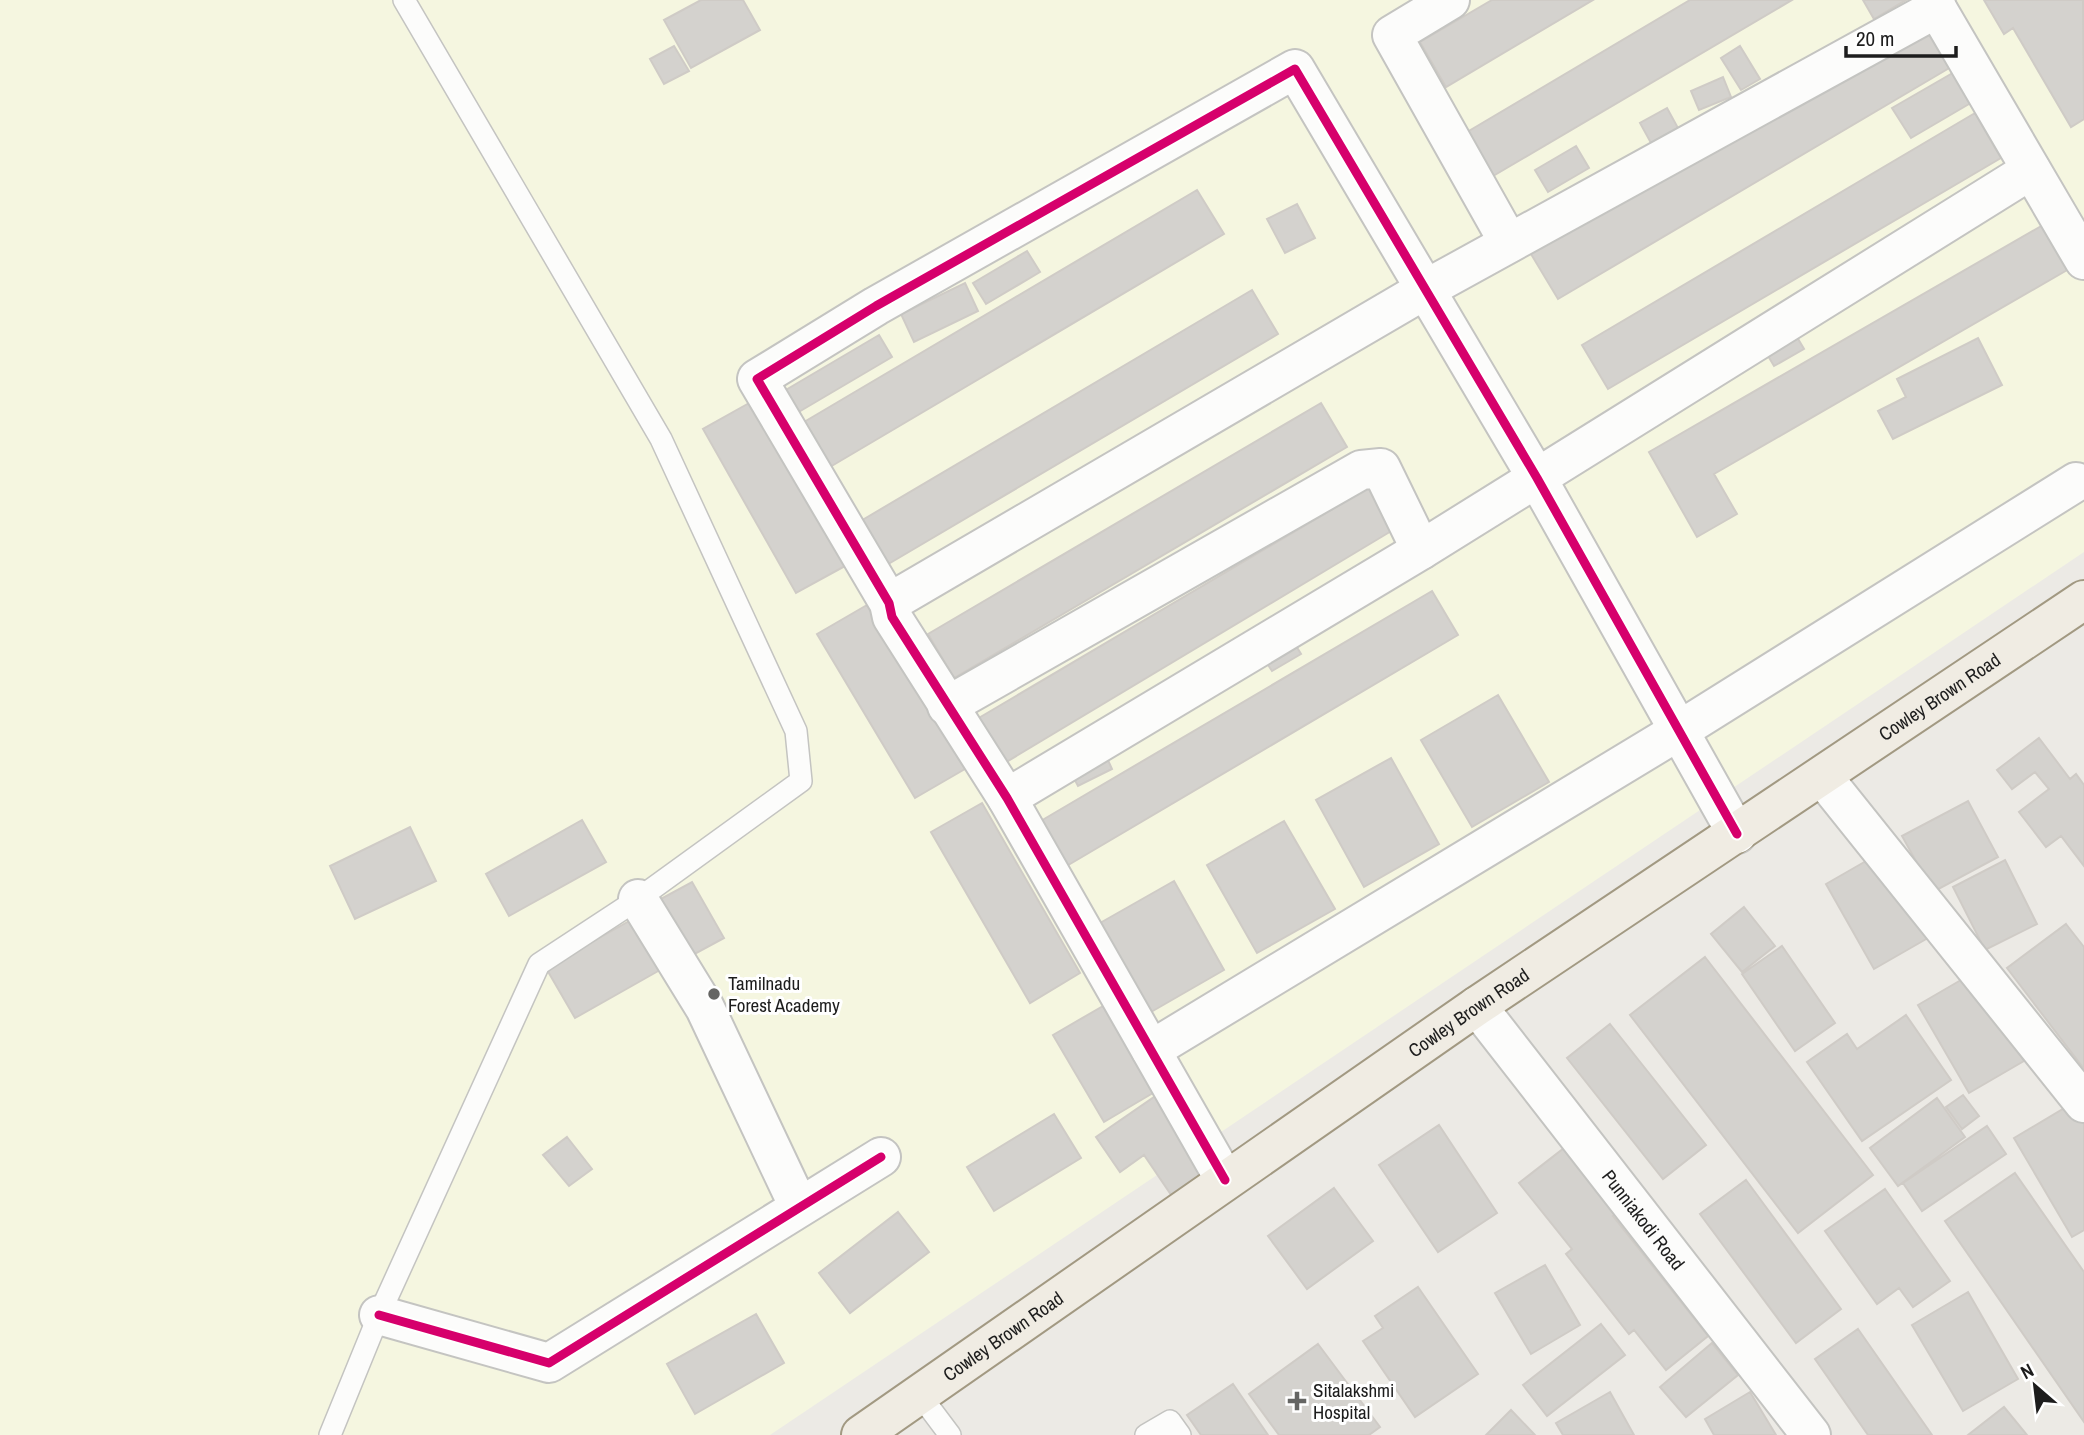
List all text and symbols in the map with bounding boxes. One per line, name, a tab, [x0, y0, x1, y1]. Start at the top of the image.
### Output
scale bar	[1846, 14, 1956, 58]
text: 20 m	[1856, 24, 1894, 53]
street label: Cowley Brown Road	[1873, 647, 2005, 747]
street label: Cowley Brown Road	[1403, 962, 1534, 1063]
place label: Tamilnadu Forest Academy	[728, 970, 840, 1018]
marker: Tamilnadu Forest Academy	[706, 986, 722, 1002]
street label: Punniakodi Road	[1596, 1164, 1691, 1275]
street label: Cowley Brown Road	[938, 1285, 1068, 1387]
north arrow	[2000, 1351, 2070, 1421]
text: N	[2016, 1357, 2038, 1385]
place label: Sitalakshmi Hospital	[1313, 1377, 1394, 1425]
marker: Sitalakshmi Hospital	[1287, 1391, 1307, 1411]

